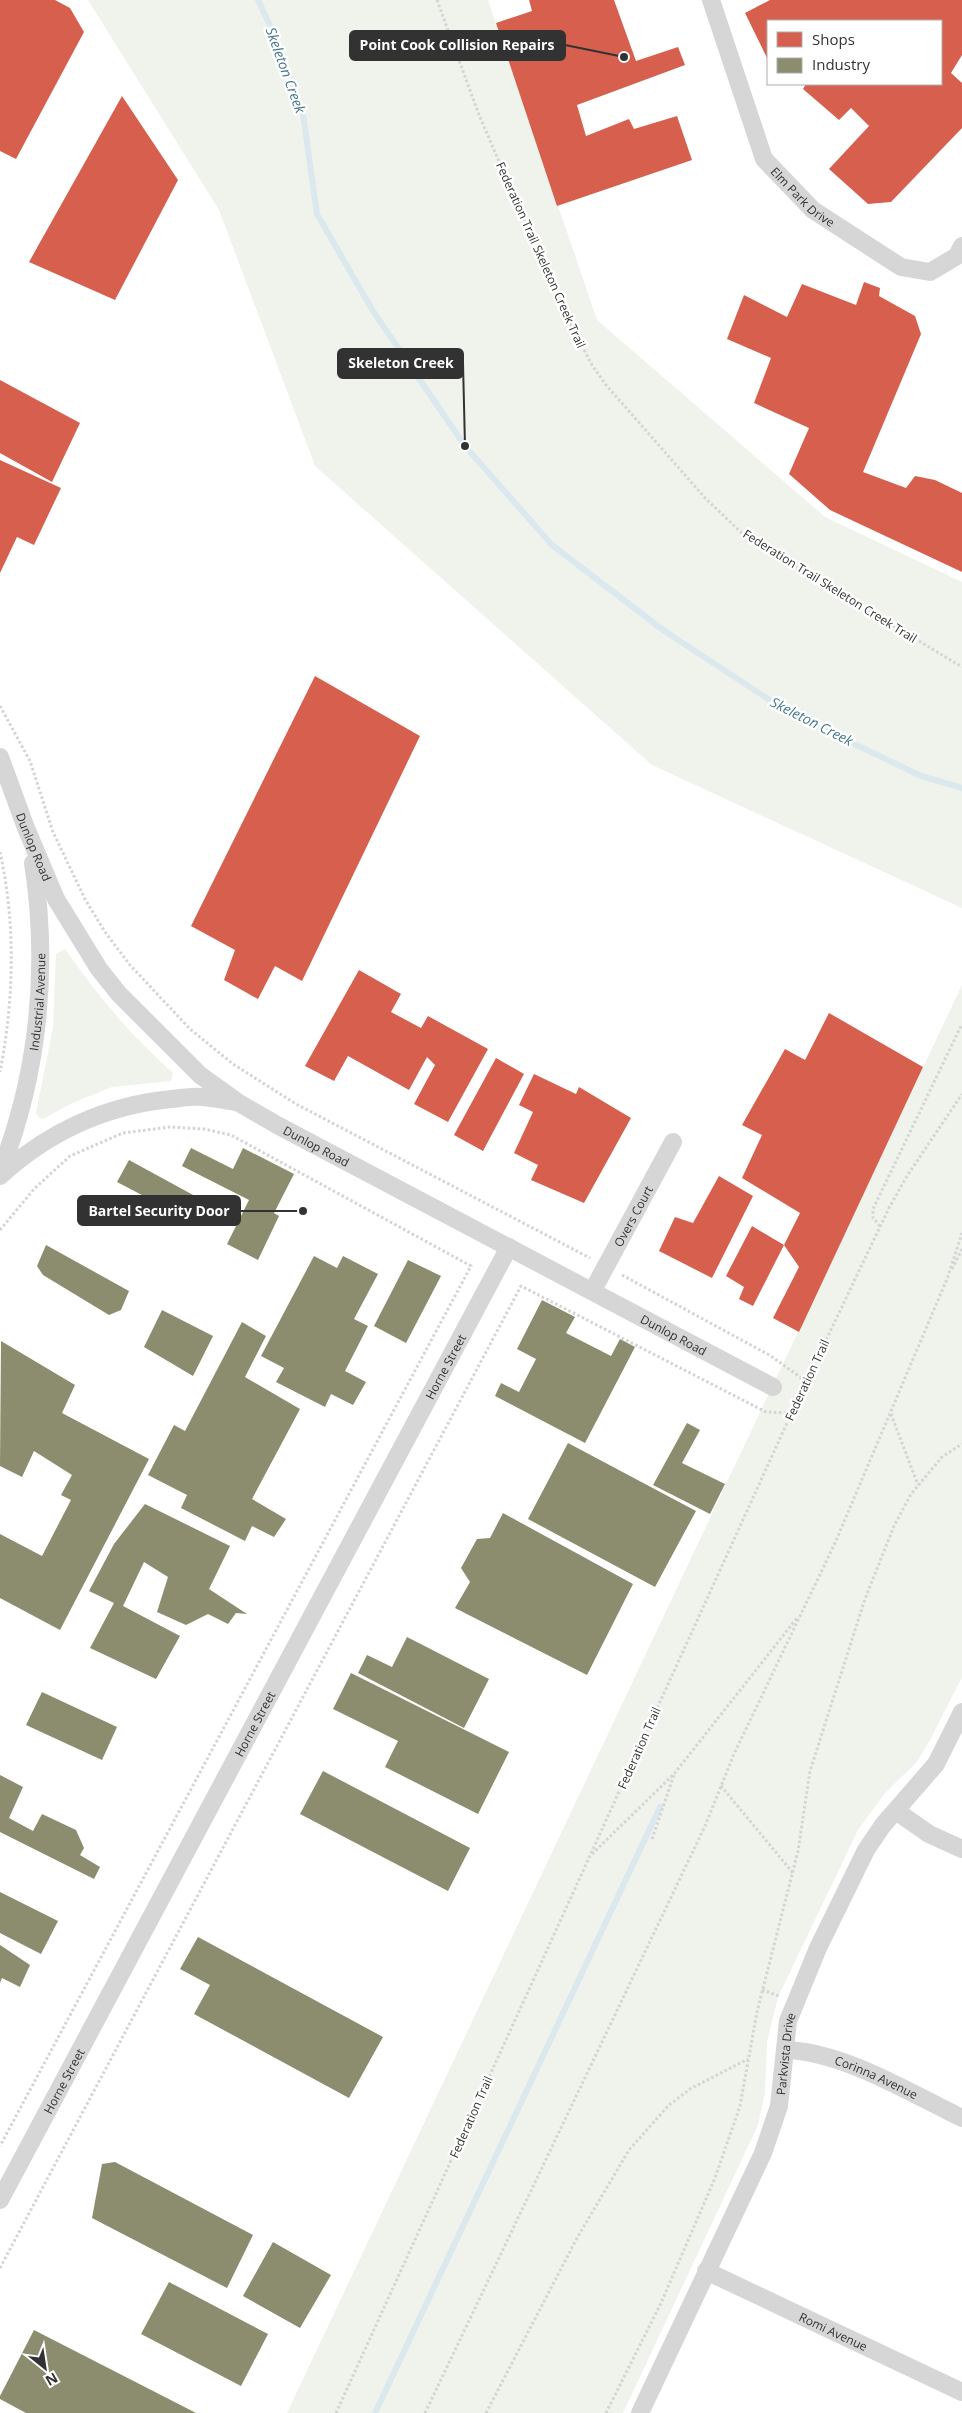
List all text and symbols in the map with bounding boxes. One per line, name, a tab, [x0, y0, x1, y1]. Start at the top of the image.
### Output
legend	[767, 20, 942, 85]
water label: Skeleton Creek	[262, 24, 311, 117]
text: Shops	[812, 29, 855, 49]
callout: Point Cook Collision Repairs	[350, 31, 565, 60]
text: Point Cook Collision Repairs	[360, 35, 554, 54]
text: Industry	[812, 54, 870, 74]
street label: Federation Trail Skeleton Creek Trail	[492, 159, 590, 351]
street label: Elm Park Drive	[767, 163, 838, 231]
callout: Skeleton Creek	[338, 349, 463, 378]
text: Skeleton Creek	[348, 353, 454, 372]
street label: Federation Trail Skeleton Creek Trail	[740, 525, 920, 647]
water label: Skeleton Creek	[768, 692, 857, 750]
street label: Dunlop Road	[13, 810, 56, 884]
street label: Industrial Avenue	[25, 953, 49, 1052]
street label: Dunlop Road	[280, 1121, 353, 1170]
street label: Overs Court	[609, 1183, 656, 1250]
callout: Bartel Security Door	[78, 1196, 240, 1225]
text: Bartel Security Door	[88, 1201, 230, 1220]
street label: Dunlop Road	[638, 1310, 710, 1359]
street label: Horne Street	[421, 1331, 470, 1402]
street label: Federation Trail	[781, 1337, 833, 1423]
street label: Horne Street	[230, 1688, 279, 1759]
street label: Federation Trail	[613, 1704, 665, 1792]
street label: Parkvista Drive	[772, 2009, 799, 2096]
street label: Horne Street	[39, 2045, 88, 2117]
street label: Corinna Avenue	[833, 2051, 921, 2103]
street label: Federation Trail	[445, 2073, 497, 2161]
street label: Romi Avenue	[797, 2308, 871, 2355]
north arrow	[20, 2343, 70, 2393]
text: N	[42, 2369, 61, 2391]

